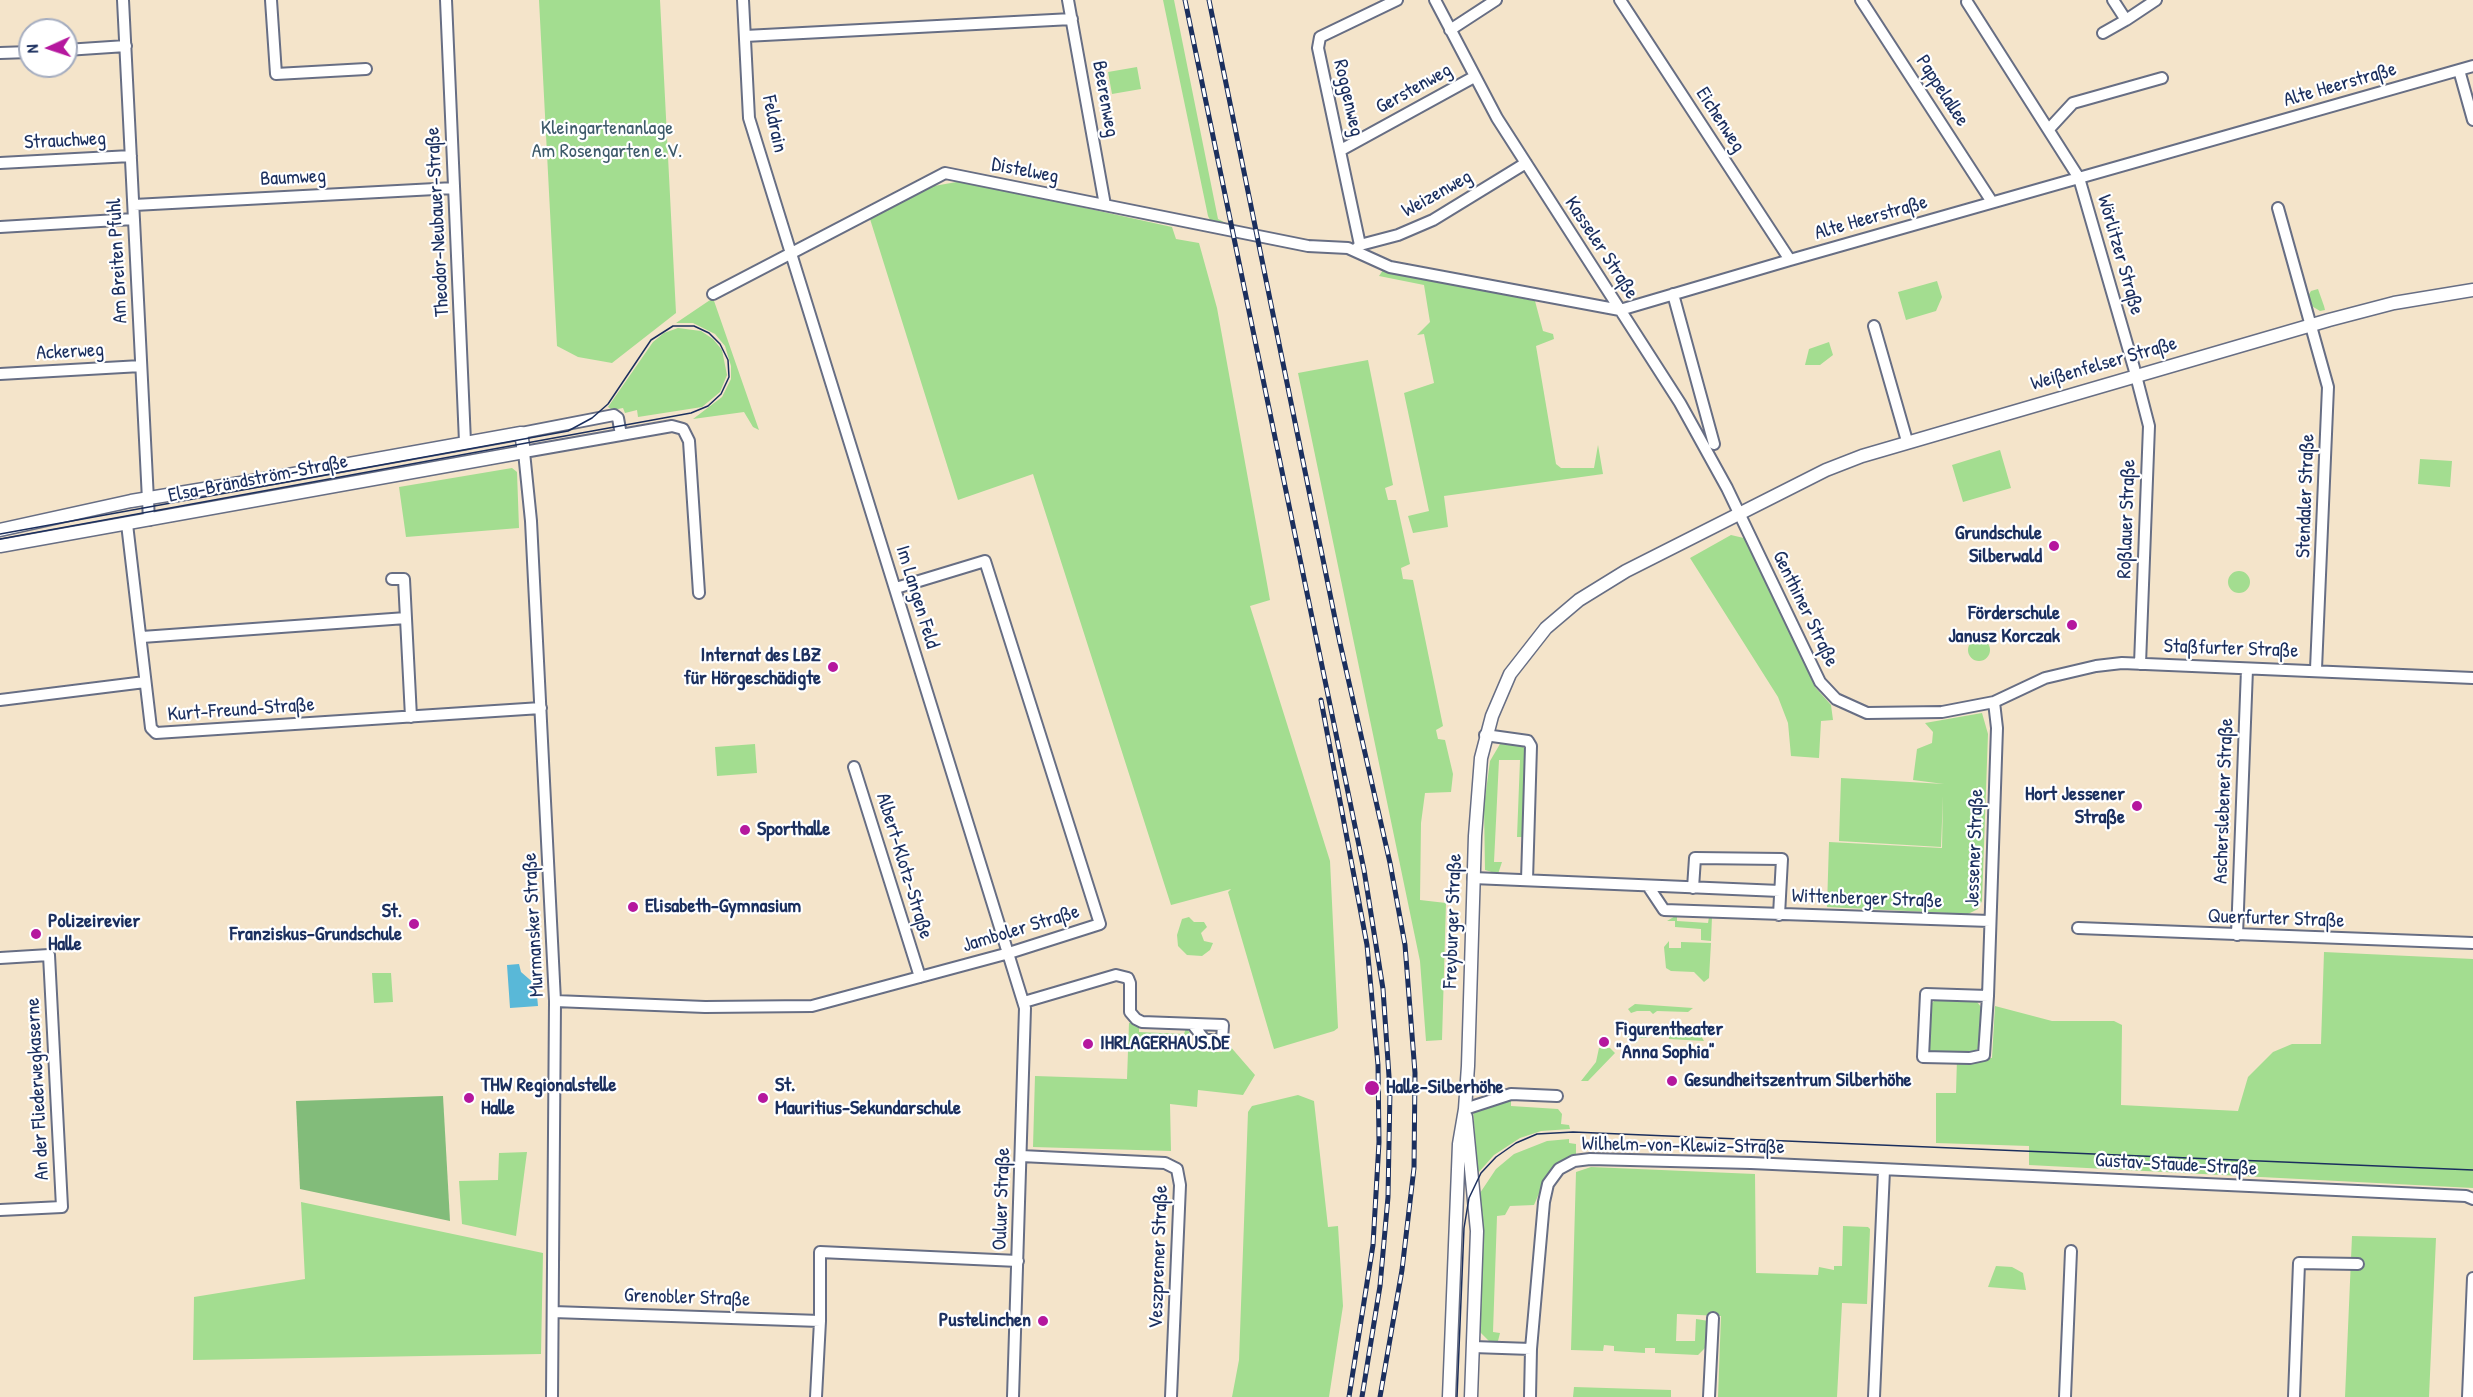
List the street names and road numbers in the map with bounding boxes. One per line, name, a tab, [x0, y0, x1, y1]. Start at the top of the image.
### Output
street label: Pappelallee	[1910, 51, 1974, 131]
street label: Roggenweg	[1328, 57, 1368, 139]
street label: Alte Heerstraße	[2281, 57, 2399, 113]
street label: Gerstenweg	[1372, 58, 1456, 120]
street label: Beerenweg	[1087, 59, 1123, 139]
street label: Eichenweg	[1690, 83, 1750, 157]
street label: Feldrain	[756, 93, 792, 155]
street label: Strauchweg	[23, 127, 107, 155]
street label: Theodor-Neubauer-Straße	[421, 127, 455, 317]
street label: Distelweg	[989, 153, 1061, 189]
street label: Baumweg	[260, 164, 326, 192]
street label: Weizenweg	[1398, 165, 1476, 223]
street label: Alte Heerstraße	[1812, 190, 1930, 246]
street label: Kasseler Straße	[1559, 192, 1643, 304]
street label: Wörlitzer Straße	[2091, 192, 2149, 318]
street label: Am Breiten Pfuhl	[103, 198, 133, 324]
street label: Weißenfelser Straße	[2028, 332, 2180, 396]
street label: Ackerweg	[36, 338, 104, 366]
street label: Stendaler Straße	[2292, 433, 2320, 559]
street label: Elsa-Brändström-Straße	[166, 450, 350, 508]
street label: Roßlauer Straße	[2113, 459, 2141, 579]
street label: Im Langen Feld	[890, 543, 944, 651]
street label: Genthiner Straße	[1767, 547, 1843, 671]
street label: Staßfurter Straße	[2163, 635, 2299, 663]
street label: Kurt-Freund-Straße	[167, 693, 315, 727]
street label: Ascherslebener Straße	[2209, 718, 2239, 884]
street label: Jessener Straße	[1961, 789, 1989, 907]
street label: Albert-Klotz-Straße	[870, 790, 938, 942]
street label: Murmansker Straße	[518, 852, 550, 998]
street label: Freyburger Straße	[1439, 853, 1467, 989]
street label: Wittenberger Straße	[1791, 884, 1943, 914]
street label: Jamboler Straße	[960, 900, 1082, 958]
street label: Querfurter Straße	[2207, 905, 2345, 933]
street label: An der Fliederwegkaserne	[21, 997, 55, 1181]
street label: Wilhelm-von-Klewiz-Straße	[1581, 1132, 1785, 1160]
street label: Ouluer Straße	[988, 1147, 1016, 1251]
street label: Gustav-Staude-Straße	[2094, 1149, 2258, 1181]
street label: Veszpremer Straße	[1145, 1185, 1173, 1329]
street label: Grenobler Straße	[623, 1284, 751, 1312]

